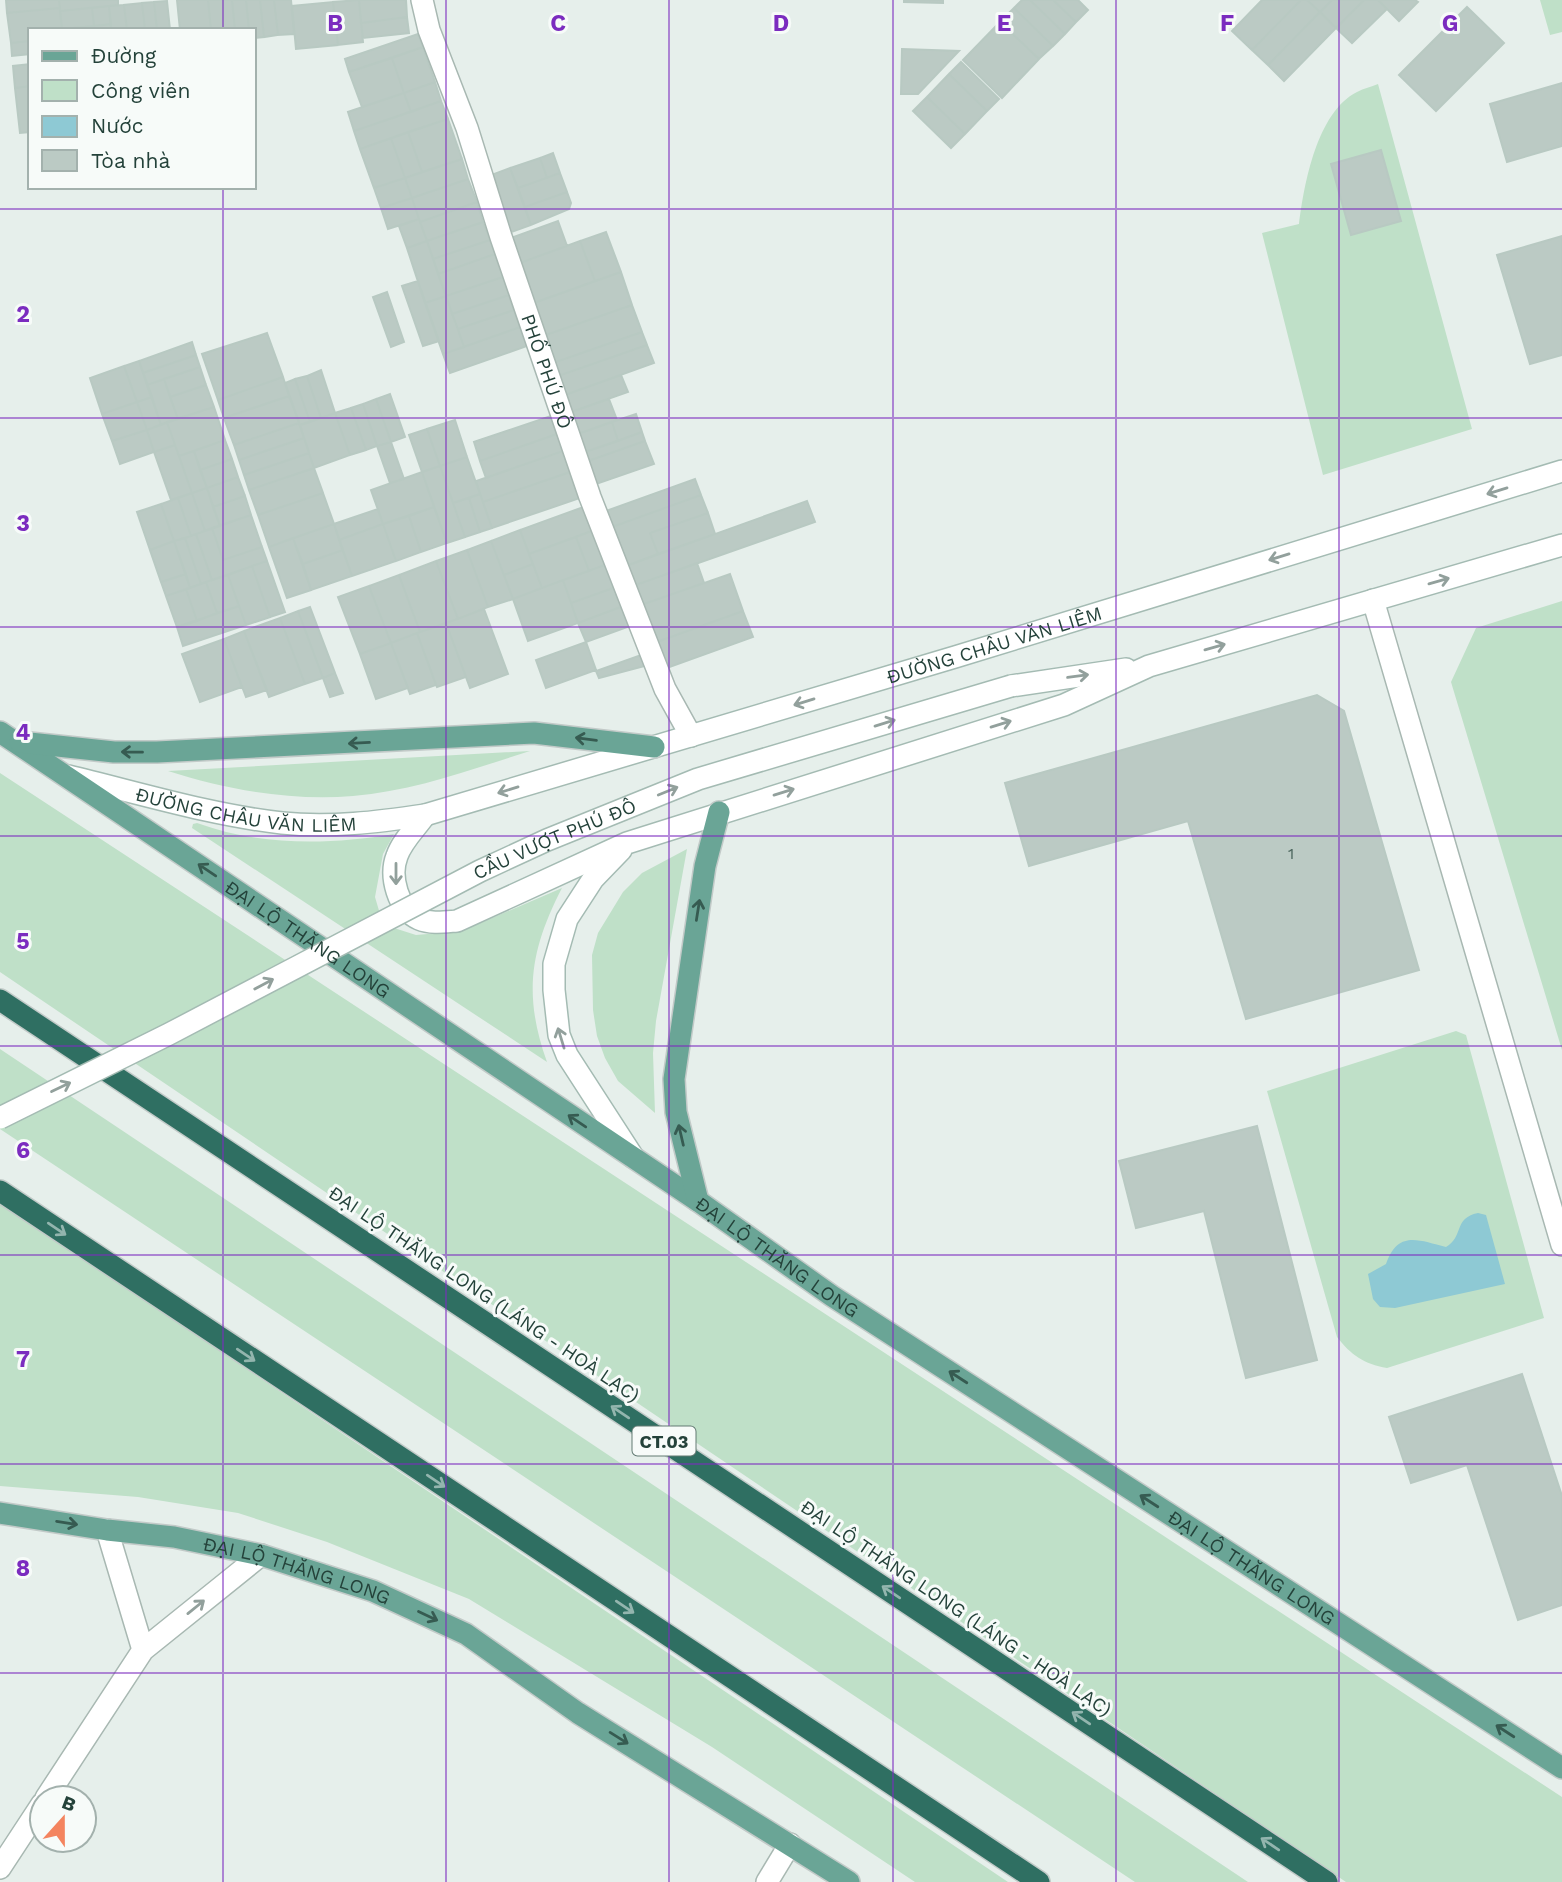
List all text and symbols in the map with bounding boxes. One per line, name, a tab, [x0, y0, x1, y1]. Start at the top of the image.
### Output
text: B	[327, 10, 343, 37]
text: C	[550, 10, 566, 37]
text: D	[773, 10, 789, 37]
text: E	[997, 10, 1011, 37]
text: F	[1220, 10, 1234, 37]
text: G	[1442, 10, 1458, 37]
legend	[28, 28, 256, 189]
text: Đường	[91, 43, 157, 68]
text: Công viên	[91, 78, 190, 103]
text: Nước	[91, 113, 144, 138]
text: Tòa nhà	[91, 148, 171, 173]
text: 2	[16, 301, 30, 328]
street label: PHỐ PHÚ ĐÔ	[517, 311, 577, 432]
one-way arrow	[1486, 485, 1508, 498]
text: 3	[16, 510, 30, 537]
one-way arrow	[1268, 551, 1290, 564]
one-way arrow	[1428, 573, 1450, 586]
street label: ĐƯỜNG CHÂU VĂN LIÊM	[884, 601, 1105, 688]
one-way arrow	[1203, 639, 1225, 652]
one-way arrow	[1066, 669, 1089, 682]
one-way arrow	[793, 697, 815, 710]
one-way arrow	[874, 716, 896, 729]
one-way arrow	[990, 717, 1012, 730]
text: 4	[16, 719, 31, 746]
one-way arrow	[575, 732, 598, 745]
one-way arrow	[348, 736, 371, 749]
one-way arrow	[120, 745, 143, 759]
street label: ĐƯỜNG CHÂU VĂN LIÊM	[133, 782, 357, 836]
one-way arrow	[656, 784, 678, 797]
one-way arrow	[772, 784, 794, 797]
one-way arrow	[498, 785, 520, 798]
street label: CẦU VƯỢT PHÚ ĐÔ	[469, 794, 639, 884]
house number: 1	[1288, 844, 1294, 863]
one-way arrow	[197, 862, 217, 876]
one-way arrow	[389, 862, 403, 885]
street label: ĐẠI LỘ THĂNG LONG	[221, 875, 395, 1003]
one-way arrow	[692, 899, 705, 922]
text: 5	[16, 928, 30, 955]
one-way arrow	[253, 977, 274, 991]
one-way arrow	[554, 1028, 567, 1050]
one-way arrow	[50, 1080, 71, 1094]
one-way arrow	[568, 1114, 588, 1128]
one-way arrow	[674, 1124, 688, 1147]
text: 6	[16, 1137, 30, 1164]
street label: ĐẠI LỘ THĂNG LONG (LÁNG - HOÀ LẠC)	[324, 1181, 644, 1407]
street label: ĐẠI LỘ THĂNG LONG	[691, 1192, 863, 1322]
one-way arrow	[47, 1222, 66, 1236]
text: 7	[16, 1346, 30, 1373]
one-way arrow	[236, 1348, 255, 1362]
one-way arrow	[949, 1370, 969, 1384]
one-way arrow	[611, 1405, 630, 1419]
road number: CT.03	[632, 1426, 696, 1456]
one-way arrow	[425, 1474, 445, 1488]
one-way arrow	[1140, 1494, 1159, 1508]
street label: ĐẠI LỘ THĂNG LONG (LÁNG - HOÀ LẠC)	[796, 1495, 1116, 1721]
street label: ĐẠI LỘ THĂNG LONG	[1164, 1505, 1340, 1630]
one-way arrow	[56, 1517, 78, 1530]
street label: ĐẠI LỘ THĂNG LONG	[201, 1532, 394, 1609]
text: 8	[16, 1555, 30, 1582]
one-way arrow	[882, 1585, 902, 1599]
one-way arrow	[186, 1600, 205, 1615]
one-way arrow	[615, 1600, 634, 1614]
one-way arrow	[417, 1610, 438, 1623]
one-way arrow	[1072, 1711, 1091, 1725]
one-way arrow	[1495, 1724, 1515, 1738]
one-way arrow	[609, 1732, 629, 1746]
north arrow	[28, 1784, 98, 1854]
text: B	[59, 1791, 79, 1817]
one-way arrow	[1261, 1837, 1280, 1851]

